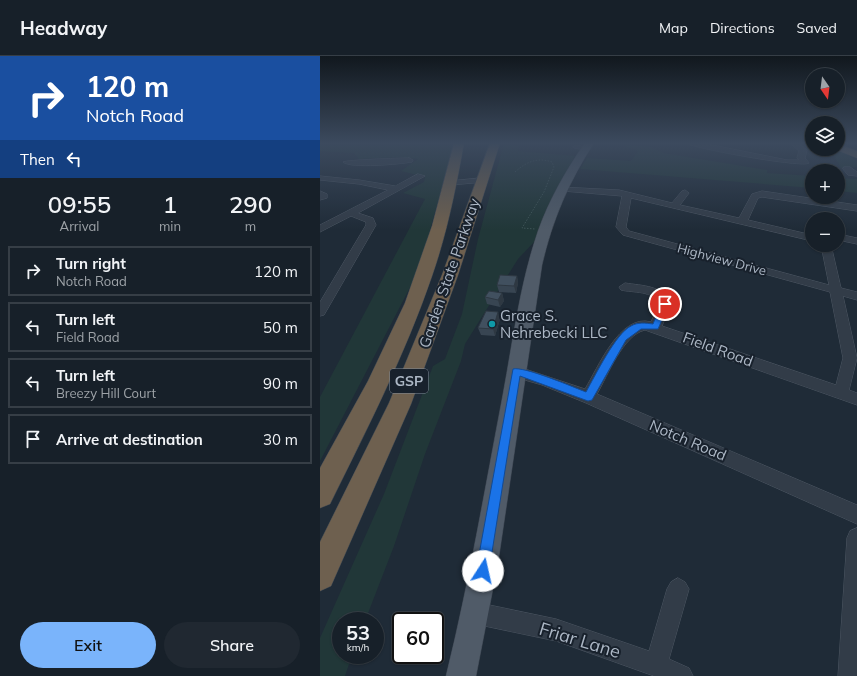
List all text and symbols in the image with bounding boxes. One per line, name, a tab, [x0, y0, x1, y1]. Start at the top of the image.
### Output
text: Headway	[20, 16, 107, 40]
text: Map	[659, 19, 688, 37]
text: Directions	[710, 19, 775, 37]
text: Saved	[797, 19, 837, 37]
north arrow	[805, 68, 845, 108]
map controls	[805, 68, 845, 252]
text: 120 m	[86, 69, 169, 104]
icon: right	[20, 72, 72, 124]
text: Notch Road	[86, 104, 184, 127]
button: layers	[805, 116, 845, 156]
icon: left	[63, 148, 85, 170]
text: Then	[20, 150, 55, 169]
button: +	[805, 164, 845, 204]
text: 09:55	[48, 189, 111, 219]
text: 1	[163, 189, 177, 219]
text: 290	[229, 189, 272, 219]
street label: Garden State Parkway	[414, 196, 484, 350]
button: −	[805, 212, 845, 252]
text: Arrival	[60, 218, 99, 234]
text: min	[159, 218, 181, 234]
text: m	[245, 218, 256, 234]
street label: Highview Drive	[676, 239, 768, 279]
text: Turn right	[56, 254, 126, 273]
icon: right	[22, 260, 44, 282]
text: 120 m	[254, 262, 298, 281]
text: Notch Road	[56, 273, 127, 289]
pin	[648, 287, 682, 321]
icon: arrive	[654, 293, 676, 315]
place label: Grace S. Nehrebecki LLC	[500, 306, 608, 342]
text: Turn left	[56, 310, 115, 329]
icon: left	[22, 316, 44, 338]
text: 50 m	[263, 318, 298, 337]
marker: Grace S. Nehrebecki LLC	[487, 319, 497, 329]
street label: Field Road	[680, 328, 756, 370]
text: Field Road	[56, 329, 120, 345]
text: Turn left	[56, 366, 115, 385]
road number: GSP	[390, 369, 428, 393]
icon: left	[22, 372, 44, 394]
text: 90 m	[263, 374, 298, 393]
text: Breezy Hill Court	[56, 385, 156, 401]
street label: Notch Road	[647, 415, 729, 465]
icon: arrive	[22, 428, 44, 450]
text: Arrive at destination	[56, 430, 203, 449]
text: 30 m	[263, 430, 298, 449]
position arrow	[462, 550, 504, 592]
speed limit sign: 60	[392, 612, 444, 664]
street label: Friar Lane	[537, 617, 623, 663]
text: 53	[346, 620, 370, 645]
button: Exit	[20, 622, 156, 668]
button: Share	[164, 622, 300, 668]
text: km/h	[347, 641, 369, 654]

